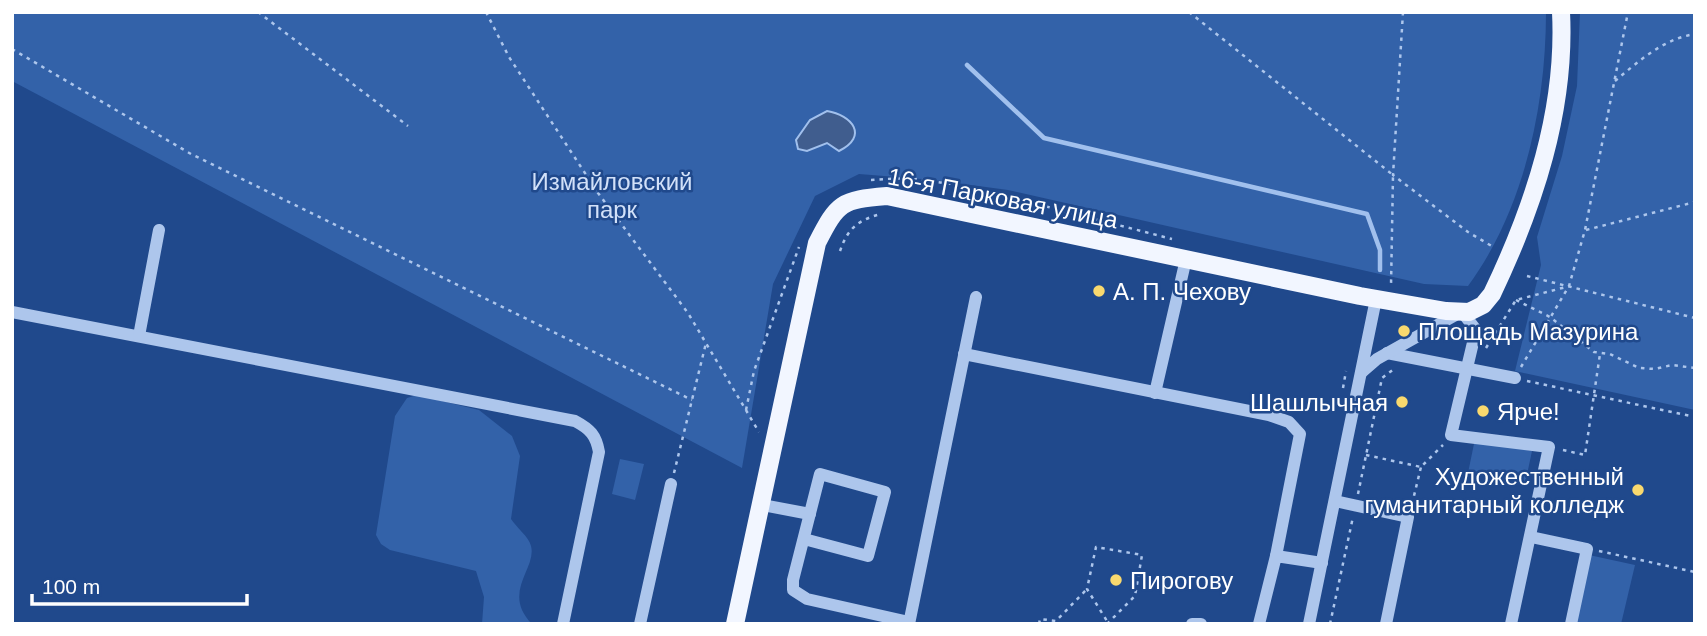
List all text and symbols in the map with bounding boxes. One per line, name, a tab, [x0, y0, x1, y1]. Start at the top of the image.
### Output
street label: 16-я Парковая улица	[886, 162, 1121, 234]
park label: Измайловский парк	[532, 168, 692, 223]
place label: А. П. Чехову	[1113, 278, 1251, 305]
marker: А. П. Чехову	[1091, 283, 1107, 299]
place label: Площадь Мазурина	[1418, 318, 1639, 345]
marker: Площадь Мазурина	[1396, 323, 1412, 339]
place label: Шашлычная	[1250, 389, 1388, 416]
marker: Шашлычная	[1394, 394, 1410, 410]
place label: Ярче!	[1497, 398, 1560, 425]
marker: Ярче!	[1475, 403, 1491, 419]
place label: Художественный гуманитарный колледж	[1365, 463, 1624, 518]
marker: Художественный гуманитарный колледж	[1630, 482, 1646, 498]
scale bar	[32, 562, 247, 606]
place label: Пирогову	[1130, 567, 1233, 594]
marker: Пирогову	[1108, 572, 1124, 588]
text: 100 m	[42, 575, 100, 598]

